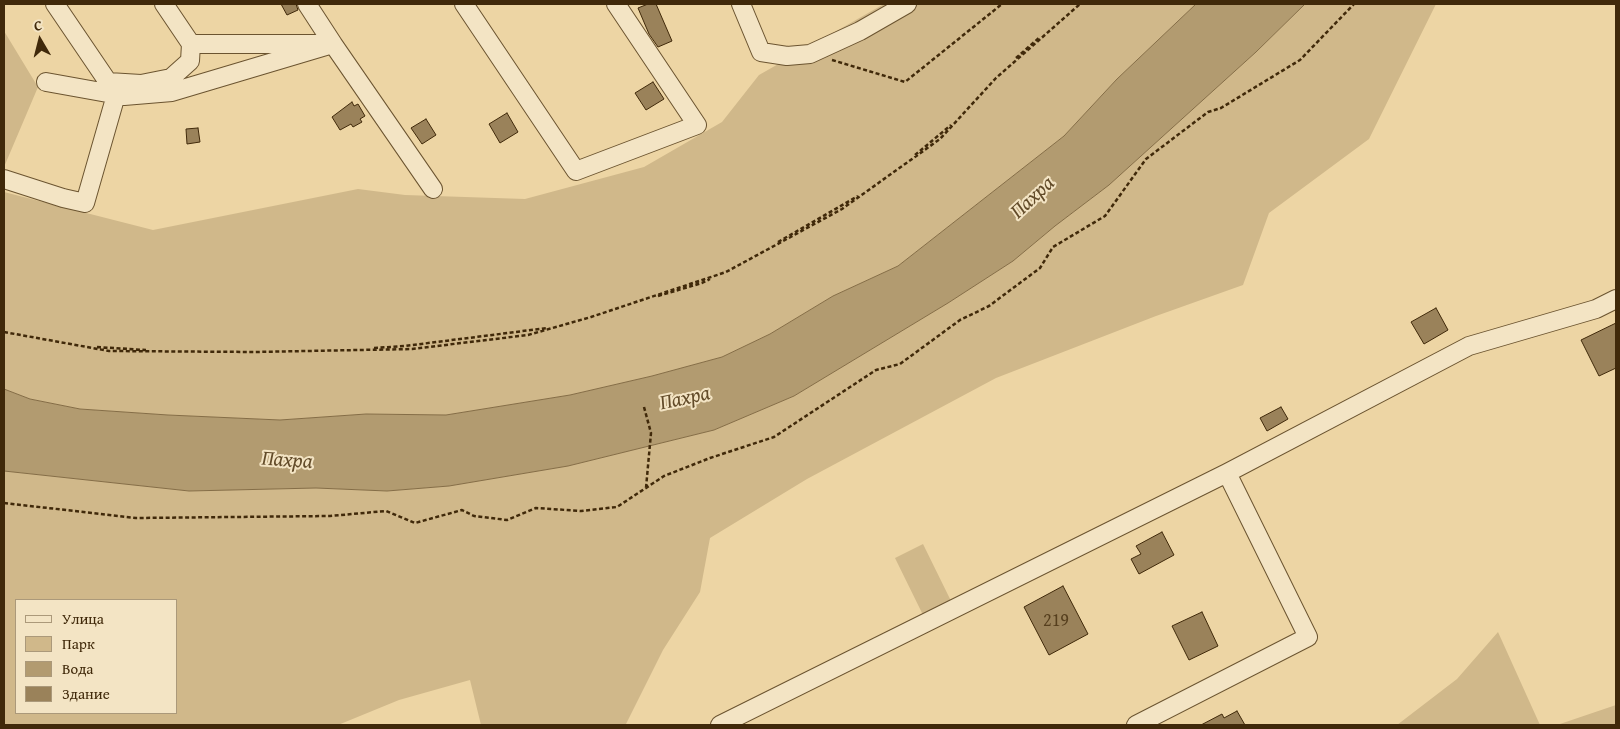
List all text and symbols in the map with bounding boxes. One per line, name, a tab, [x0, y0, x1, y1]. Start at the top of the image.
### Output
north arrow	[15, 15, 65, 65]
text: С	[33, 15, 43, 36]
water label: Пахра	[1006, 171, 1060, 225]
water label: Пахра	[657, 381, 713, 417]
water label: Пахра	[261, 447, 313, 475]
legend	[15, 599, 178, 714]
text: Улица	[62, 608, 104, 629]
house number: 219	[1043, 610, 1069, 632]
text: Парк	[62, 633, 95, 654]
text: Вода	[62, 658, 93, 679]
text: Здание	[62, 683, 110, 704]

